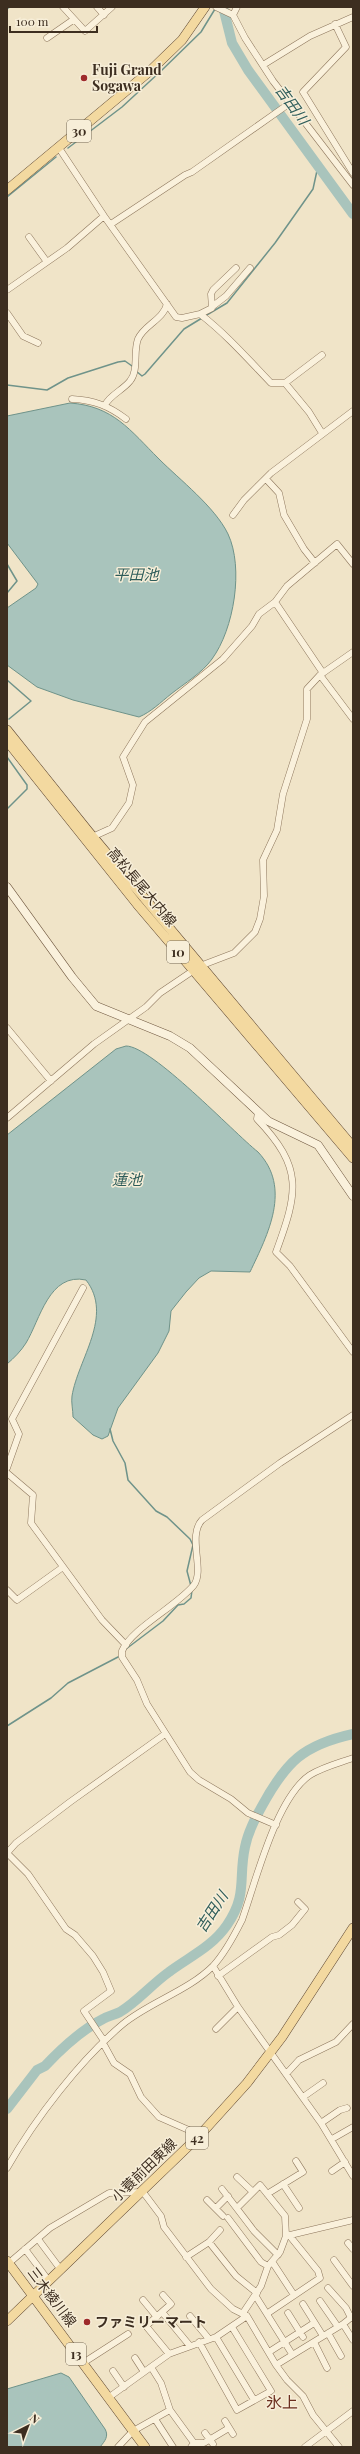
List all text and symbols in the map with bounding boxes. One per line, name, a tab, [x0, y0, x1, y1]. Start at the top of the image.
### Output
scale bar	[10, 8, 97, 34]
text: 100 m	[16, 13, 49, 29]
place label: Fuji Grand Sogawa	[92, 60, 162, 95]
marker: Fuji Grand Sogawa	[79, 73, 89, 83]
water label: 吉田川	[271, 80, 315, 130]
road number: 30	[67, 120, 91, 142]
water label: 平田池	[113, 564, 160, 584]
street label: 高松長尾大内線	[104, 843, 181, 930]
road number: 10	[167, 941, 189, 963]
water label: 蓮池	[112, 1169, 144, 1189]
water label: 吉田川	[191, 1885, 233, 1936]
road number: 42	[186, 2127, 208, 2149]
street label: 小蓑前田東線	[107, 2134, 180, 2206]
street label: 三木綾川線	[24, 2263, 81, 2330]
place label: ファミリーマート	[95, 2312, 207, 2331]
marker: ファミリーマート	[82, 2317, 92, 2327]
road number: 13	[66, 2343, 86, 2365]
district label: 氷上	[266, 2391, 298, 2412]
north arrow	[8, 2406, 48, 2446]
text: N	[27, 2410, 43, 2426]

